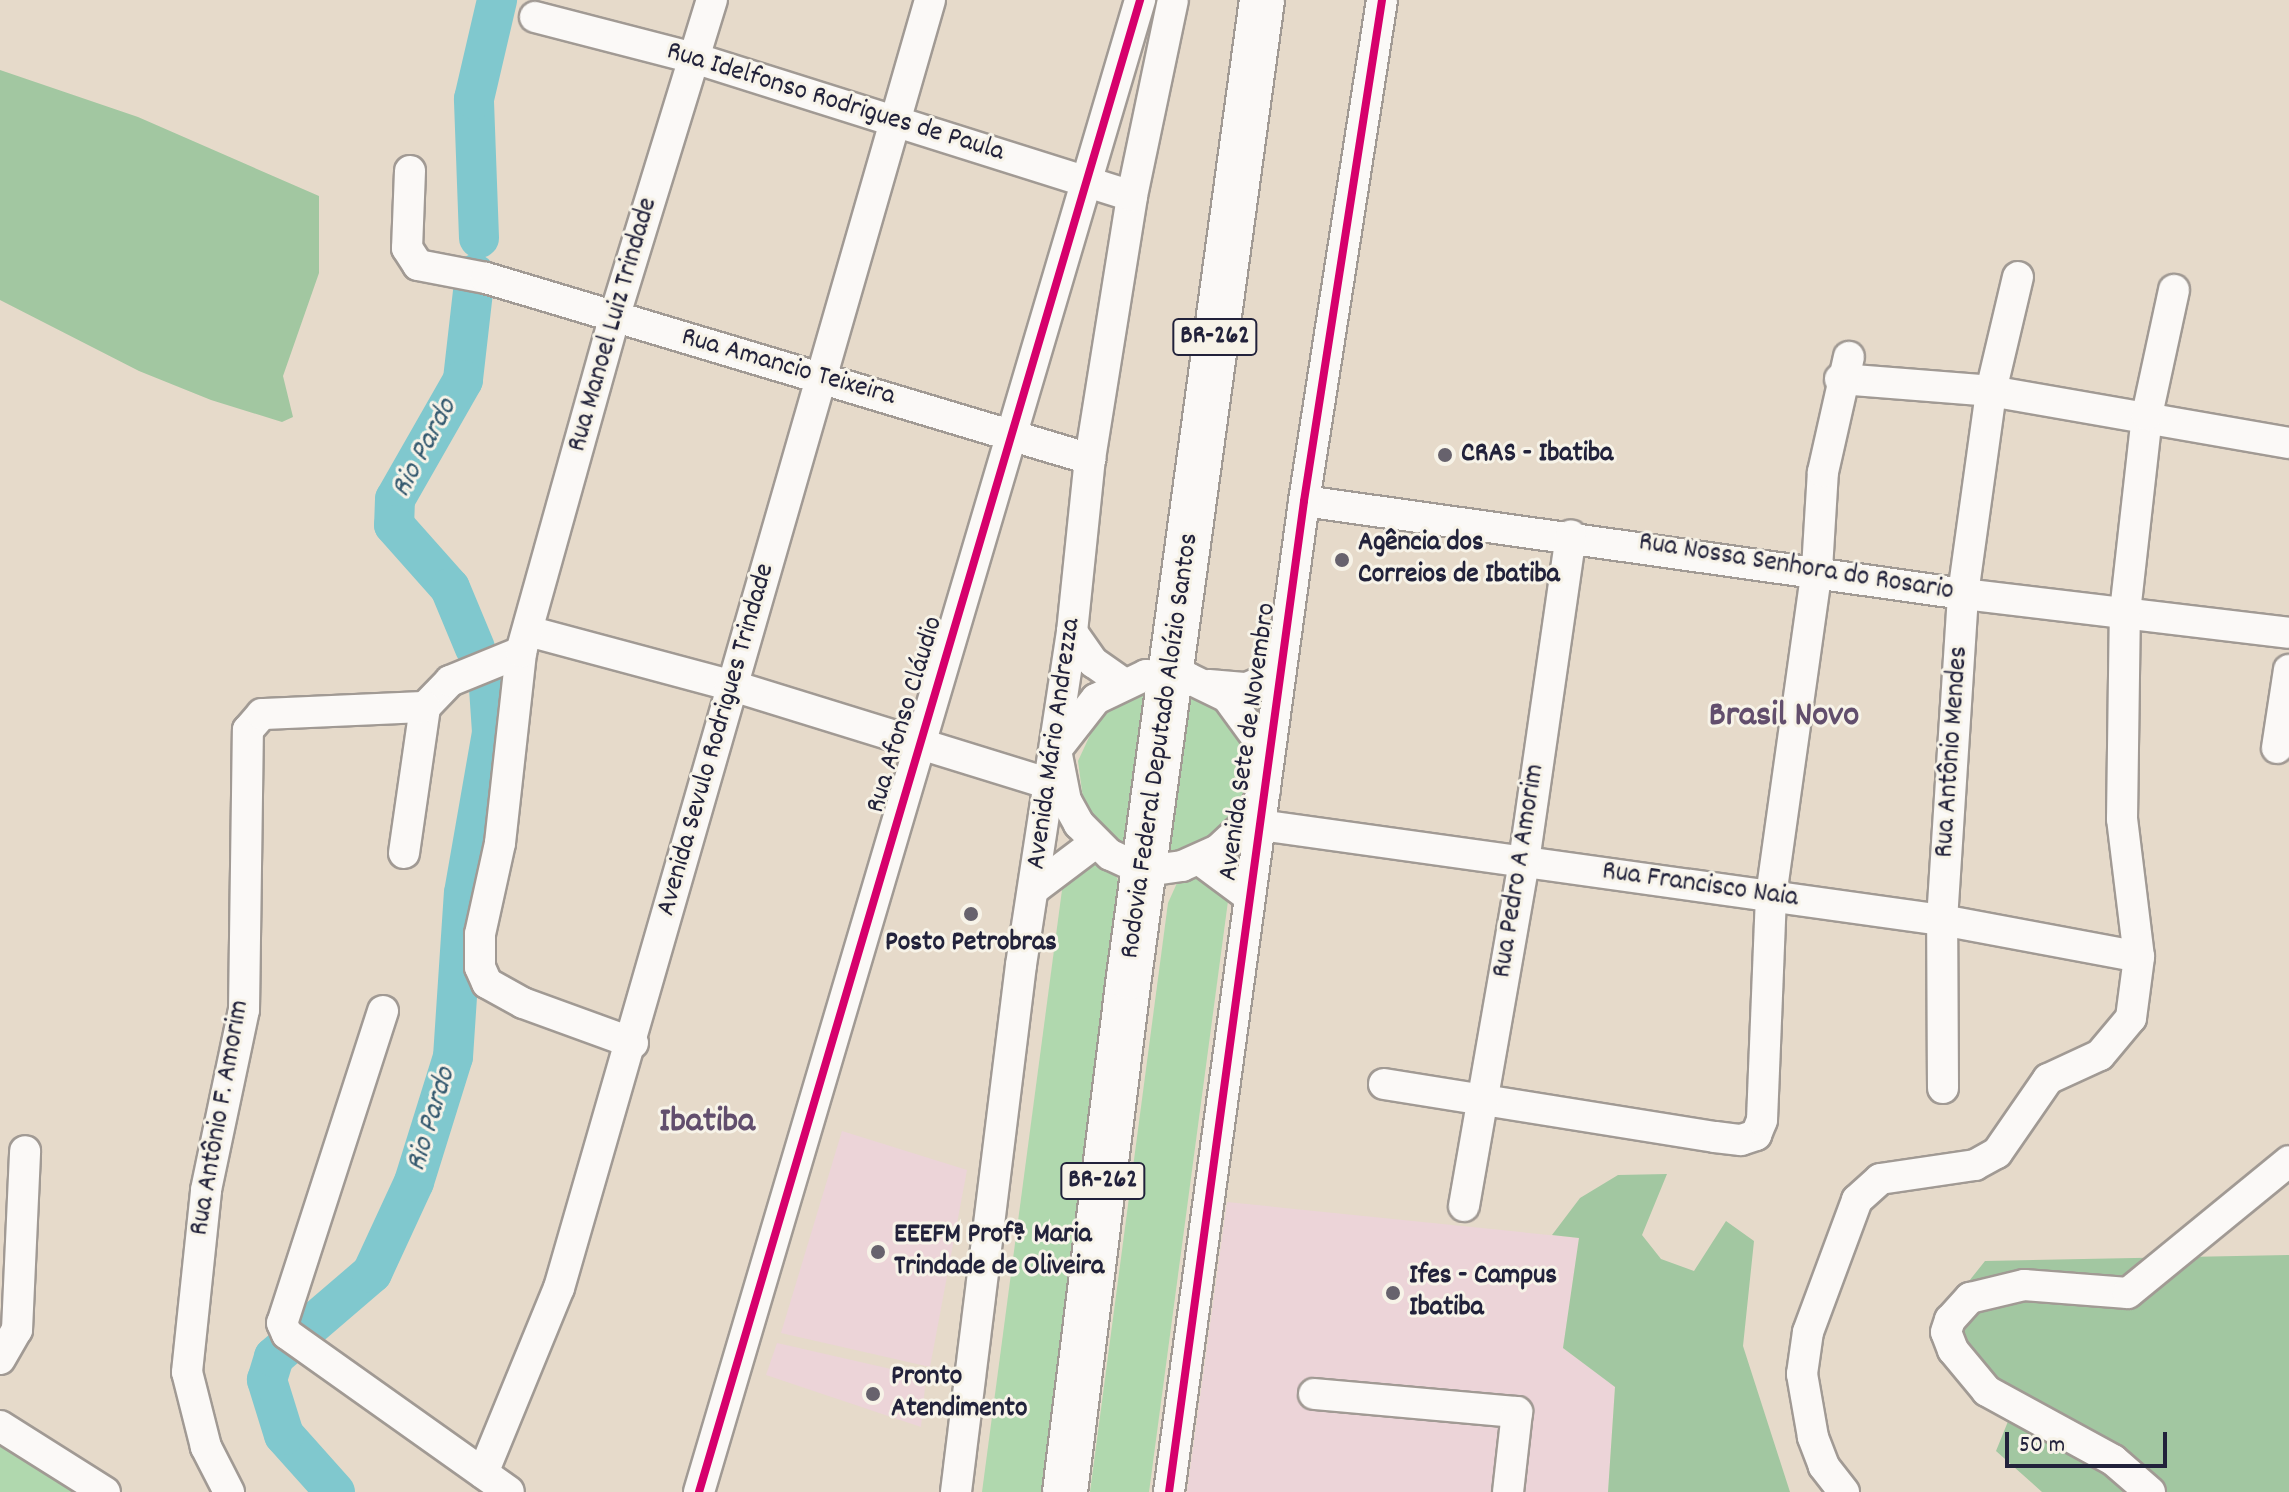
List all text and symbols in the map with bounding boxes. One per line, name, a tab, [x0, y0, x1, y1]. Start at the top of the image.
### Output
street label: Rua Idelfonso Rodrigues de Paula	[662, 36, 1008, 170]
street label: Rua Manoel Luiz Trindade	[562, 194, 666, 456]
road number: BR-262	[1171, 315, 1259, 359]
street label: Rua Amancio Teixeira	[677, 321, 899, 415]
water label: Rio Pardo	[385, 394, 467, 504]
place label: CRAS - Ibatiba	[1461, 438, 1613, 472]
marker: CRAS - Ibatiba	[1436, 446, 1454, 464]
street label: Rua Nossa Senhora do Rosario	[1636, 526, 1956, 610]
place label: Agência dos Correios de Ibatiba	[1358, 527, 1560, 593]
street label: Rodovia Federal Deputado Aloízio Santos	[1114, 531, 1208, 961]
marker: Agência dos Correios de Ibatiba	[1333, 551, 1351, 569]
street label: Avenida Sevulo Rodrigues Trindade	[651, 560, 783, 920]
street label: Avenida Sete de Novembro	[1213, 601, 1285, 883]
street label: Rua Afonso Cláudio	[860, 613, 952, 817]
street label: Avenida Mário Andrezza	[1021, 616, 1089, 872]
street label: Rua Antônio Mendes	[1929, 645, 1977, 859]
district label: Brasil Novo	[1709, 696, 1859, 740]
street label: Rua Pedro A Amorim	[1487, 762, 1553, 980]
street label: Rua Francisco Naia	[1600, 856, 1800, 916]
marker: Posto Petrobras	[962, 905, 980, 923]
place label: Posto Petrobras	[885, 927, 1057, 961]
street label: Rua Antônio F. Amorim	[184, 998, 258, 1238]
water label: Rio Pardo	[400, 1064, 466, 1176]
district label: Ibatiba	[659, 1102, 755, 1146]
road number: BR-262	[1059, 1159, 1147, 1203]
place label: EEEFM Profª Maria Trindade de Oliveira	[894, 1219, 1104, 1285]
marker: EEEFM Profª Maria Trindade de Oliveira	[869, 1243, 887, 1261]
place label: Ifes - Campus Ibatiba	[1409, 1260, 1557, 1326]
marker: Ifes - Campus Ibatiba	[1384, 1284, 1402, 1302]
place label: Pronto Atendimento	[891, 1361, 1027, 1427]
marker: Pronto Atendimento	[862, 1383, 884, 1405]
scale bar	[2009, 1416, 2171, 1466]
text: 50 m	[2019, 1429, 2065, 1463]

